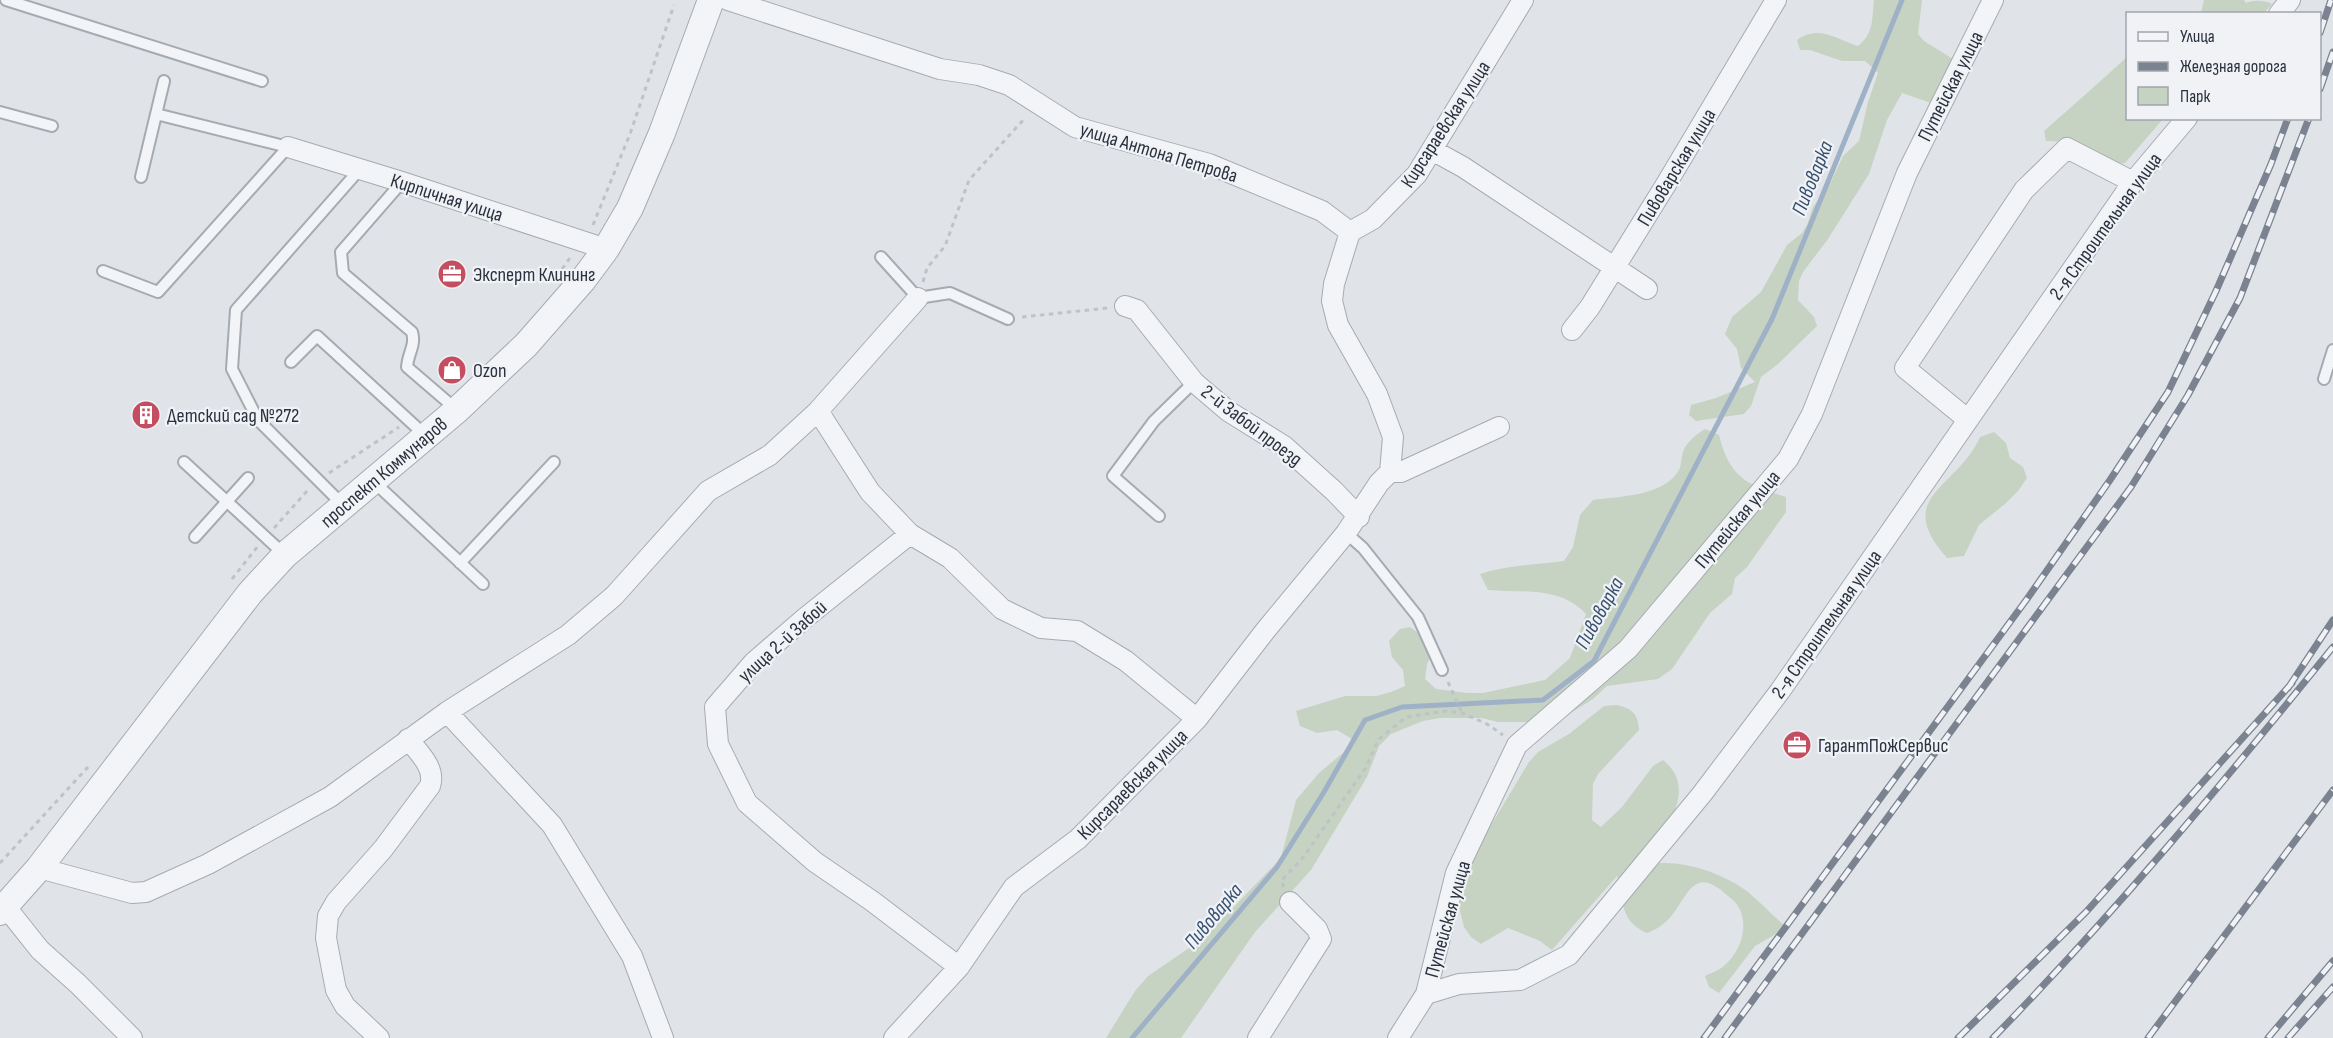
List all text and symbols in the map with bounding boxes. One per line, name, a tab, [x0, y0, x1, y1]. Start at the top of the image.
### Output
legend	[2126, 12, 2321, 120]
text: Улица	[2180, 26, 2215, 47]
street label: Путейская улица	[1913, 27, 1989, 146]
text: Железная дорога	[2180, 56, 2287, 77]
street label: Кирсараевская улица	[1396, 57, 1496, 193]
text: Парк	[2180, 86, 2211, 107]
street label: Пивоварская улица	[1632, 104, 1721, 231]
street label: улица Антона Петрова	[1077, 118, 1240, 188]
water label: Пивоварка	[1786, 137, 1839, 219]
street label: 2-я Строительная улица	[2044, 148, 2167, 305]
street label: Кирпичная улица	[388, 169, 506, 227]
office icon: Эксперт Клининг	[436, 258, 468, 290]
place label: Эксперт Клининг	[473, 263, 595, 287]
shop icon: Ozon	[436, 354, 468, 386]
place label: Ozon	[473, 359, 507, 383]
street label: 2-й Забой проезд	[1196, 380, 1307, 472]
building icon: Детский сад №272	[130, 399, 162, 431]
place label: Детский сад №272	[167, 404, 299, 428]
street label: проспект Коммунаров	[316, 412, 453, 533]
street label: Путейская улица	[1690, 466, 1786, 573]
street label: 2-я Строительная улица	[1767, 546, 1887, 703]
water label: Пивоварка	[1570, 573, 1629, 653]
street label: улица 2-й Забой	[733, 596, 832, 688]
street label: Кирсараевская улица	[1072, 724, 1193, 845]
office icon: ГарантПожСервис	[1781, 729, 1813, 761]
place label: ГарантПожСервис	[1818, 734, 1948, 758]
street label: Путейская улица	[1420, 858, 1476, 980]
water label: Пивоварка	[1179, 878, 1248, 954]

